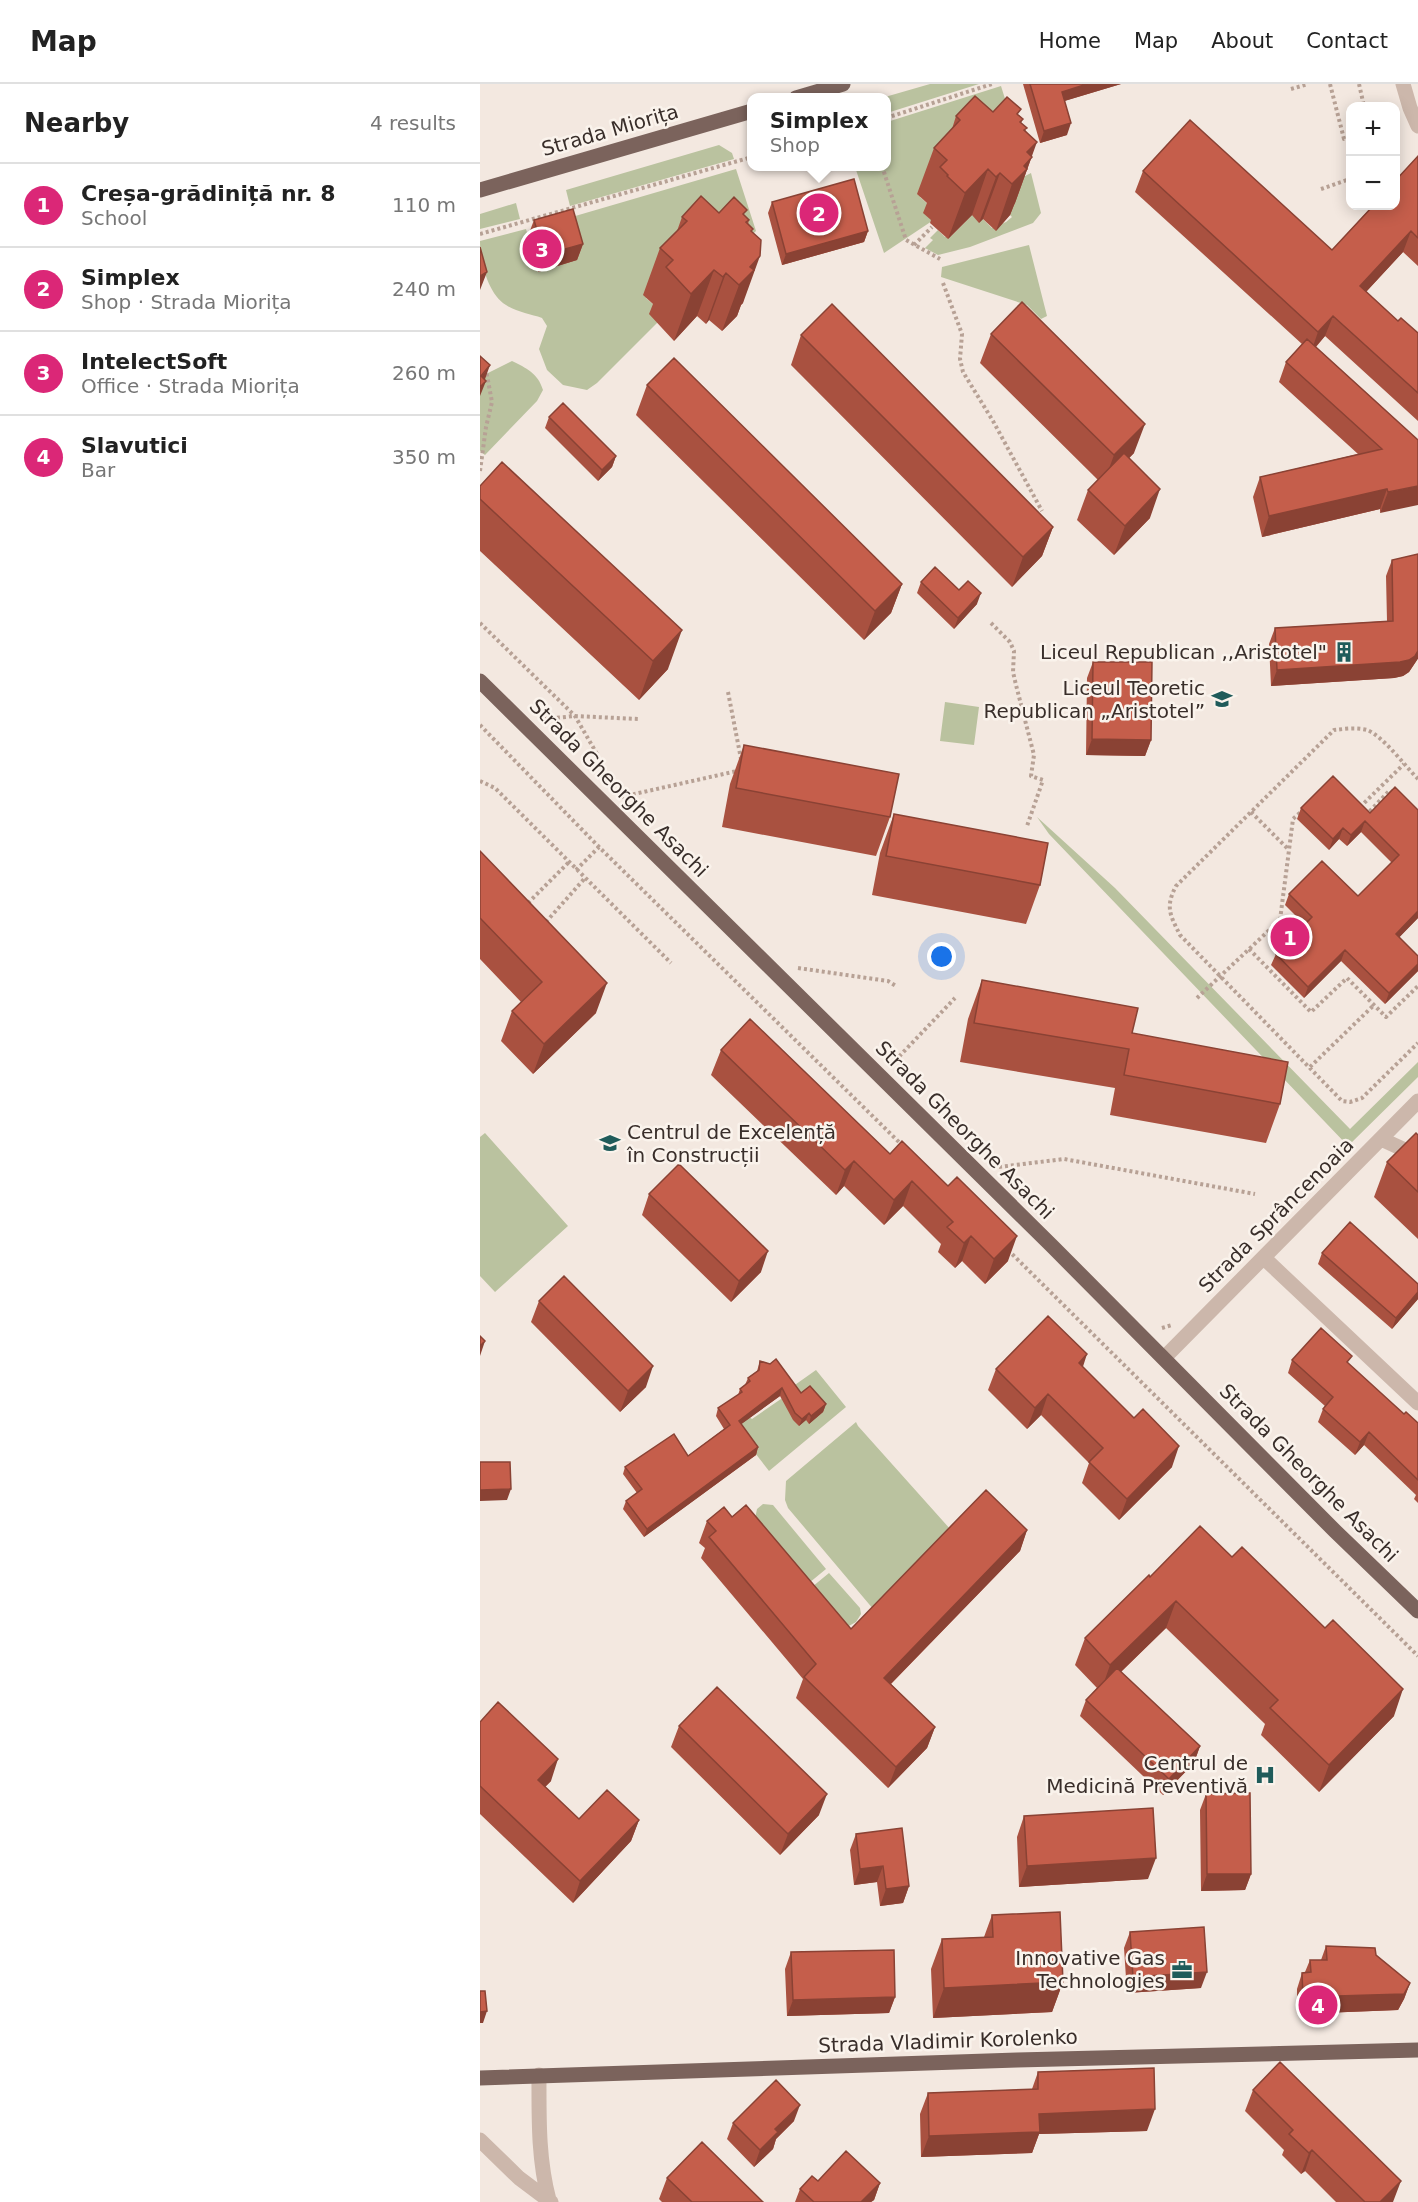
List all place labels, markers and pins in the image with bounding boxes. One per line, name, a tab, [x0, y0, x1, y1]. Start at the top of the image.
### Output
pin: 2	[800, 190, 838, 236]
pin: 3	[522, 226, 562, 272]
place label: Liceul Republican ,,Aristotel"	[1040, 640, 1327, 664]
building icon: Liceul Republican ,,Aristotel"	[1332, 640, 1356, 664]
place label: Liceul Teoretic Republican „Aristotel”	[983, 676, 1205, 723]
school or university icon: Liceul Teoretic Republican „Aristotel”	[1210, 687, 1234, 711]
pin: 1	[1270, 914, 1310, 960]
place label: Centrul de Excelență în Construcții	[626, 1120, 836, 1167]
school or university icon: Centrul de Excelență în Construcții	[598, 1131, 622, 1155]
place label: Centrul de Medicină Preventivă	[1046, 1751, 1248, 1798]
hospital icon: Centrul de Medicină Preventivă	[1253, 1763, 1277, 1787]
place label: Innovative Gas Technologies	[1015, 1946, 1165, 1993]
office icon: Innovative Gas Technologies	[1170, 1958, 1194, 1982]
pin: 4	[1298, 1982, 1338, 2028]

